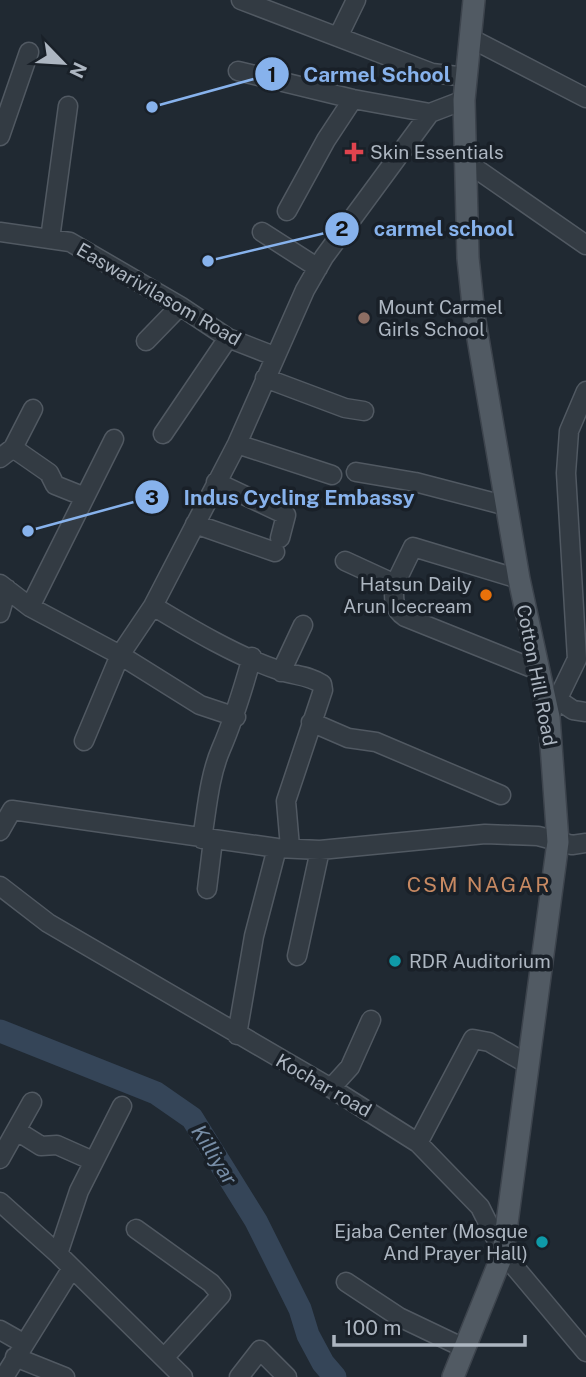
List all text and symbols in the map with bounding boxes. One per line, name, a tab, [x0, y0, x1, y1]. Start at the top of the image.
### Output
north arrow	[28, 28, 98, 98]
callout: Carmel School	[254, 53, 464, 95]
text: N	[65, 59, 92, 82]
text: 1	[268, 62, 277, 87]
text: Carmel School	[303, 62, 451, 87]
place label: Skin Essentials	[370, 141, 504, 163]
marker: Skin Essentials	[344, 142, 364, 162]
callout: carmel school	[325, 208, 528, 250]
text: 2	[335, 216, 349, 241]
text: carmel school	[374, 216, 514, 241]
street label: Easwarivilasom Road	[73, 238, 245, 350]
place label: Mount Carmel Girls School	[378, 296, 503, 340]
marker: Mount Carmel Girls School	[356, 310, 372, 326]
callout: Indus Cycling Embassy	[134, 476, 429, 518]
text: 3	[145, 485, 159, 510]
text: Indus Cycling Embassy	[183, 485, 415, 510]
place label: Hatsun Daily Arun Icecream	[343, 573, 472, 617]
marker: Hatsun Daily Arun Icecream	[478, 587, 494, 603]
street label: Cotton Hill Road	[513, 602, 561, 748]
district label: CSM NAGAR	[407, 872, 551, 897]
place label: RDR Auditorium	[409, 950, 551, 972]
marker: RDR Auditorium	[387, 953, 403, 969]
street label: Kochar road	[272, 1049, 376, 1121]
water label: Killiyar	[186, 1120, 243, 1190]
place label: Ejaba Center (Mosque And Prayer Hall)	[334, 1220, 528, 1264]
marker: Ejaba Center (Mosque And Prayer Hall)	[534, 1234, 550, 1250]
scale bar	[334, 1304, 525, 1348]
text: 100 m	[344, 1315, 401, 1340]

